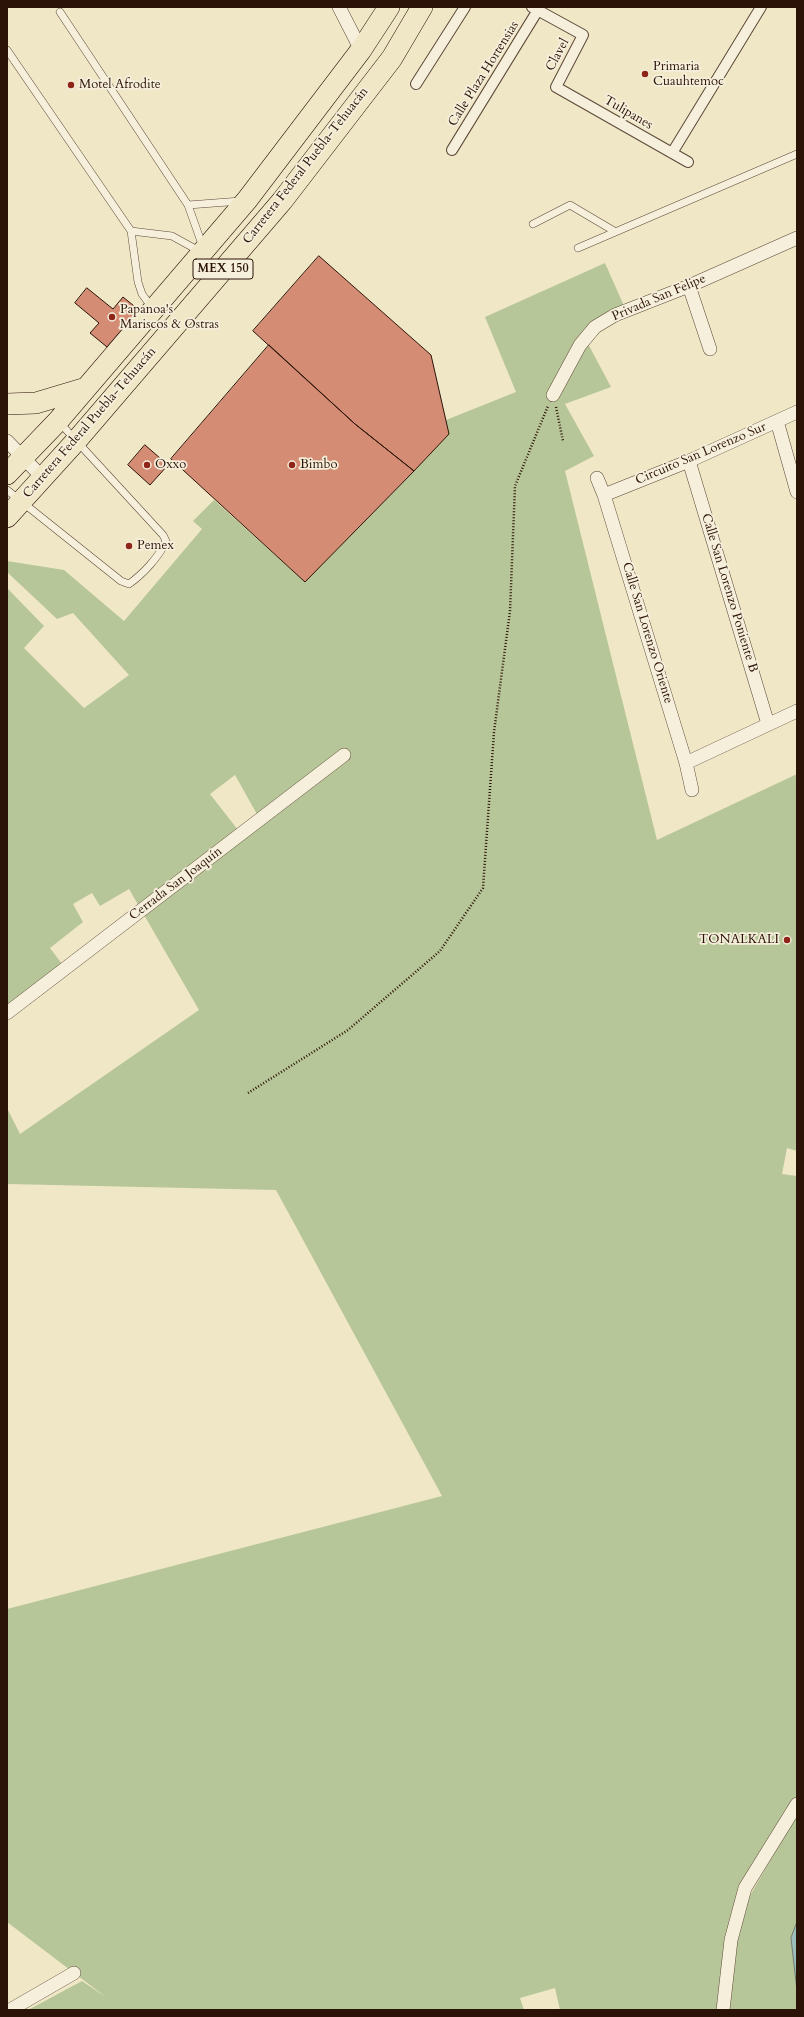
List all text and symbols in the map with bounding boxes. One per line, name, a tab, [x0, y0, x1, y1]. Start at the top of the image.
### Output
street label: Calle Plaza Hortensias	[445, 19, 523, 129]
street label: Clavel	[543, 36, 573, 74]
place label: Primaria Cuauhtemoc	[653, 59, 724, 90]
marker: Primaria Cuauhtemoc	[640, 69, 650, 79]
place label: Motel Afrodite	[79, 77, 161, 93]
marker: Motel Afrodite	[66, 80, 76, 90]
street label: Carretera Federal Puebla-Tehuacán	[240, 84, 372, 248]
street label: Tulipanes	[601, 93, 655, 133]
road number: MEX 150	[193, 259, 253, 279]
street label: Privada San Felipe	[610, 271, 708, 325]
place label: Papanoa's Mariscos & Ostras	[120, 302, 219, 333]
marker: Papanoa's Mariscos & Ostras	[107, 312, 117, 322]
street label: Carretera Federal Puebla-Tehuacán	[20, 344, 160, 502]
street label: Circuito San Lorenzo Sur	[633, 419, 769, 489]
place label: Oxxo	[155, 457, 186, 473]
place label: Bimbo	[300, 457, 337, 473]
marker: Oxxo	[142, 460, 152, 470]
marker: Bimbo	[287, 460, 297, 470]
street label: Calle San Lorenzo Poniente B	[697, 512, 761, 674]
place label: Pemex	[137, 538, 174, 554]
marker: Pemex	[124, 541, 134, 551]
street label: Calle San Lorenzo Oriente	[618, 561, 676, 705]
street label: Cerrada San Joaquín	[127, 844, 225, 924]
place label: TONALKALI	[699, 932, 779, 948]
marker: TONALKALI	[782, 935, 792, 945]

